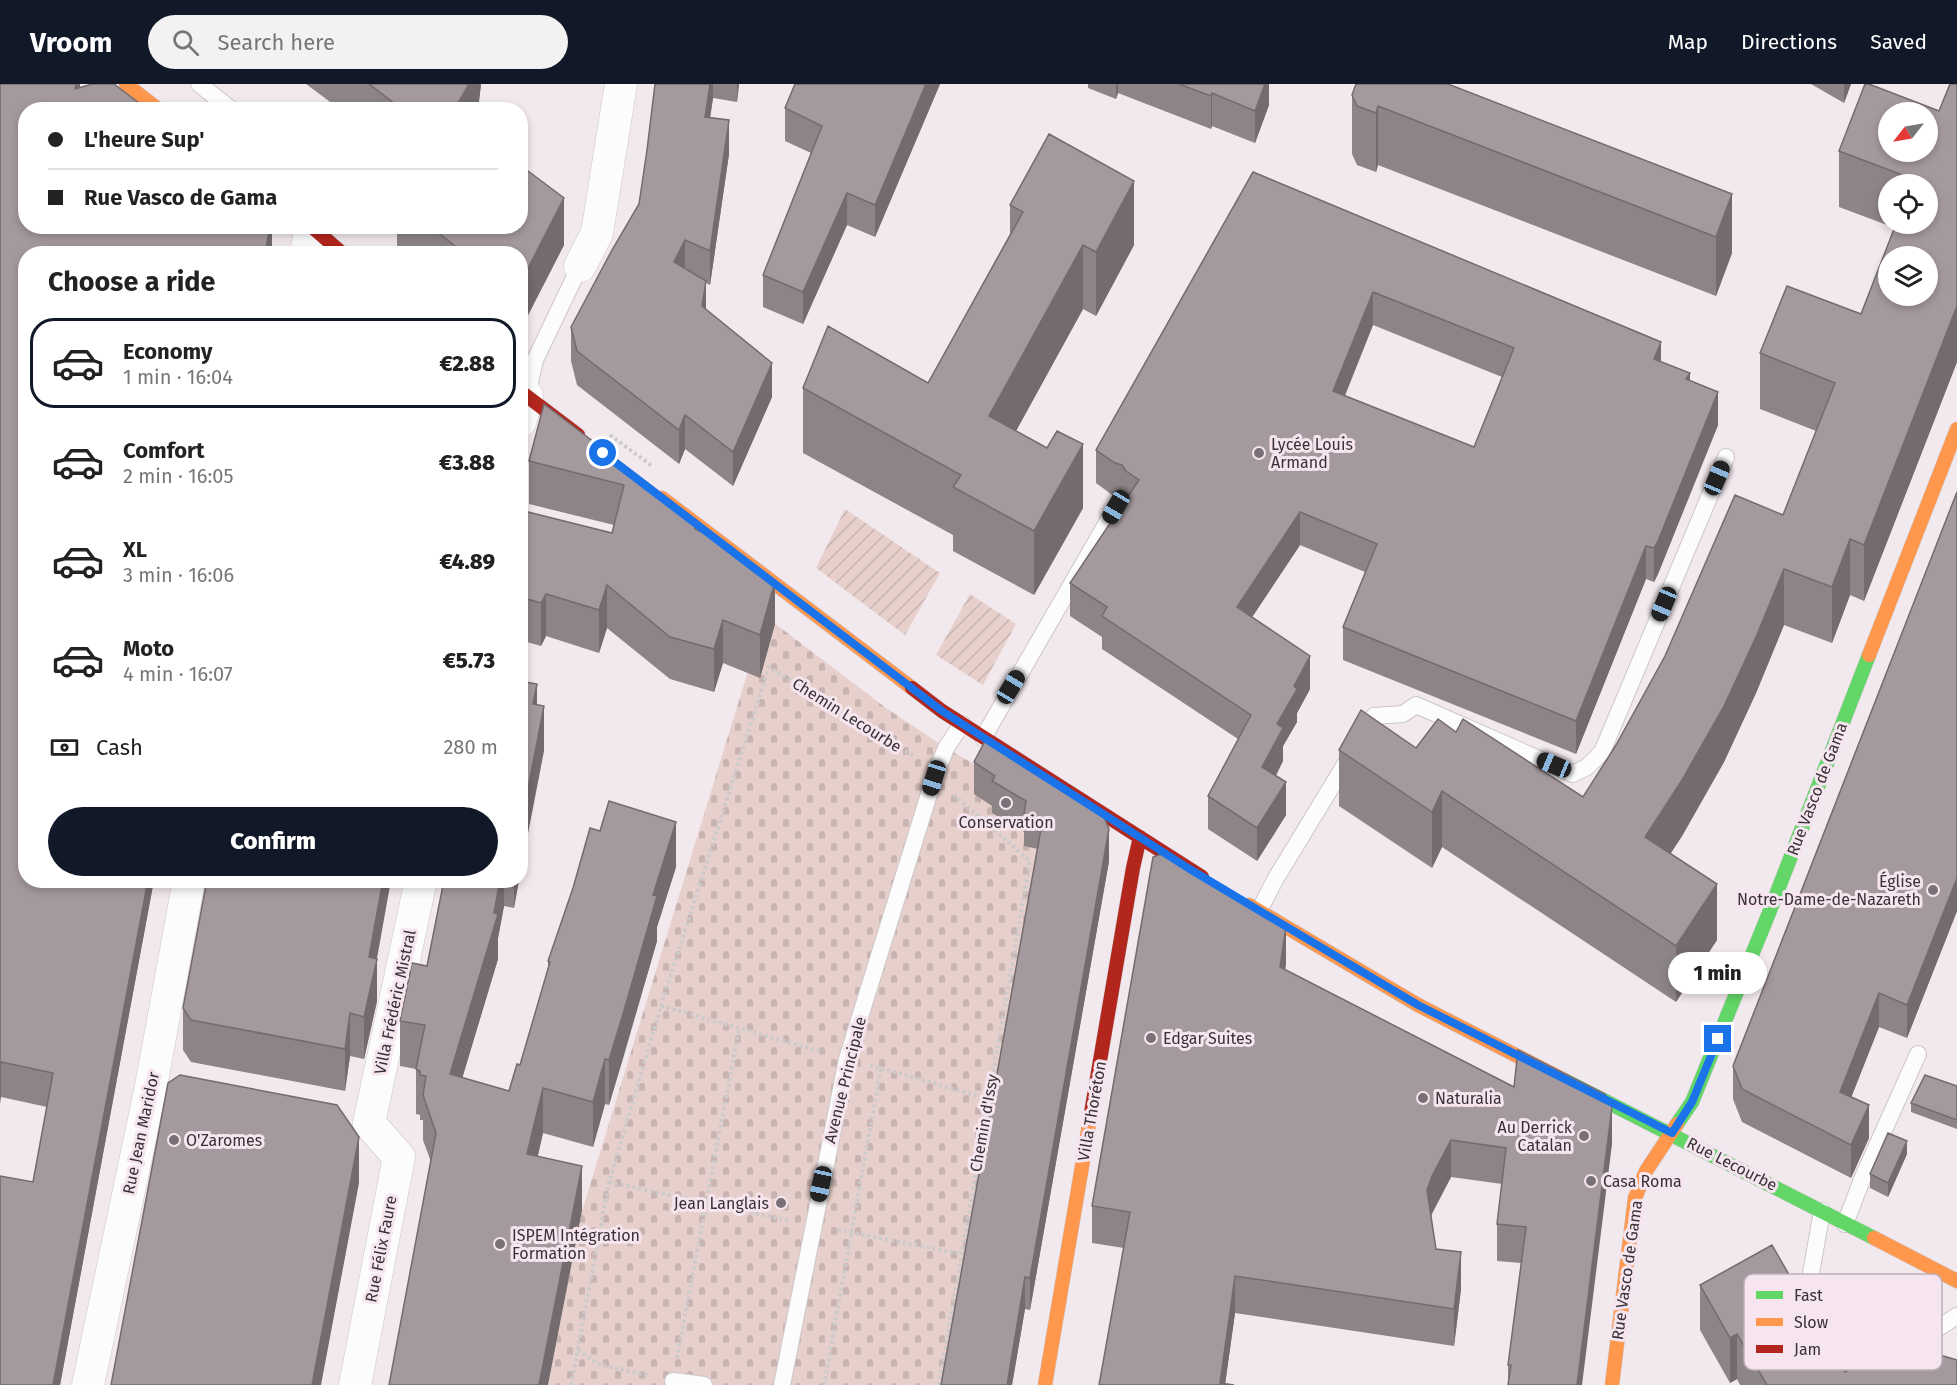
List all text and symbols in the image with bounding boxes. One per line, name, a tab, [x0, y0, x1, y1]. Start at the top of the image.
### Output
search box	[148, 15, 568, 69]
text: Vroom	[30, 26, 112, 59]
icon: search	[169, 26, 202, 59]
text: Search here	[217, 29, 335, 56]
text: Map	[1668, 29, 1708, 55]
text: Directions	[1741, 29, 1837, 55]
text: Saved	[1870, 29, 1927, 55]
north arrow	[1878, 102, 1938, 162]
map controls	[1878, 102, 1938, 306]
text: L'heure Sup'	[84, 126, 205, 153]
button: locate	[1878, 174, 1938, 234]
text: Rue Vasco de Gama	[84, 184, 277, 211]
button: layers	[1878, 246, 1938, 306]
text: Choose a ride	[48, 266, 215, 298]
icon: car	[51, 336, 105, 390]
text: Economy	[123, 338, 212, 365]
text: €2.88	[439, 350, 495, 377]
text: 1 min · 16:04	[123, 365, 233, 389]
icon: car	[51, 435, 105, 489]
place label: Lycée Louis Armand	[1271, 435, 1353, 472]
text: Comfort	[123, 437, 204, 464]
route start	[589, 439, 616, 466]
marker: Lycée Louis Armand	[1252, 446, 1266, 460]
text: €3.88	[439, 449, 495, 476]
car	[1702, 458, 1732, 498]
text: 2 min · 16:05	[123, 464, 233, 488]
car	[1099, 487, 1133, 527]
icon: car	[51, 534, 105, 588]
text: XL	[123, 536, 147, 563]
text: €4.89	[439, 548, 495, 575]
text: 3 min · 16:06	[123, 563, 234, 587]
car	[1649, 584, 1679, 624]
icon: car	[51, 633, 105, 687]
text: Moto	[123, 635, 174, 662]
text: €5.73	[443, 647, 495, 674]
text: 4 min · 16:07	[123, 662, 233, 686]
car	[994, 667, 1028, 707]
street label: Chemin Lecourbe	[789, 674, 905, 756]
street label: Rue Vasco de Gama	[1783, 720, 1851, 858]
icon: cash	[48, 731, 81, 764]
text: Cash	[96, 734, 143, 761]
text: 280 m	[443, 735, 498, 759]
car	[1534, 750, 1574, 780]
car	[920, 758, 948, 798]
marker: Conservation	[999, 796, 1013, 810]
button: Confirm	[48, 807, 498, 876]
place label: Conservation	[958, 813, 1054, 832]
place label: Église Notre-Dame-de-Nazareth	[1737, 871, 1921, 909]
marker: Église Notre-Dame-de-Nazareth	[1926, 883, 1940, 897]
street label: Villa Frédéric Mistral	[370, 928, 420, 1076]
callout: 1 min	[1668, 952, 1768, 994]
text: 1 min	[1694, 961, 1741, 985]
street label: Avenue Principale	[820, 1015, 870, 1145]
route end	[1704, 1025, 1731, 1052]
place label: Edgar Suites	[1163, 1029, 1252, 1048]
marker: Edgar Suites	[1144, 1031, 1158, 1045]
street label: Villa Thoréton	[1074, 1059, 1110, 1163]
street label: Rue Jean Maridor	[119, 1069, 163, 1196]
street label: Chemin d'Issy	[966, 1073, 1002, 1173]
place label: Naturalia	[1435, 1089, 1502, 1108]
marker: Naturalia	[1416, 1091, 1430, 1105]
place label: Au Derrick Catalan	[1498, 1118, 1573, 1155]
marker: Au Derrick Catalan	[1577, 1129, 1591, 1143]
place label: O'Zaromes	[186, 1131, 262, 1150]
marker: O'Zaromes	[167, 1133, 181, 1147]
street label: Rue Lecourbe	[1684, 1133, 1780, 1195]
car	[808, 1165, 834, 1203]
place label: Casa Roma	[1603, 1172, 1682, 1191]
marker: Casa Roma	[1584, 1174, 1598, 1188]
street label: Rue Félix Faure	[361, 1194, 401, 1304]
place label: Jean Langlais	[674, 1194, 769, 1213]
marker: Jean Langlais	[774, 1196, 788, 1210]
street label: Rue Vasco de Gama	[1608, 1199, 1646, 1341]
place label: ISPEM Intégration Formation	[512, 1226, 640, 1263]
marker: ISPEM Intégration Formation	[493, 1237, 507, 1251]
legend	[1744, 1274, 1942, 1370]
text: Fast	[1794, 1286, 1823, 1305]
text: Slow	[1794, 1313, 1829, 1332]
text: Jam	[1794, 1340, 1821, 1359]

